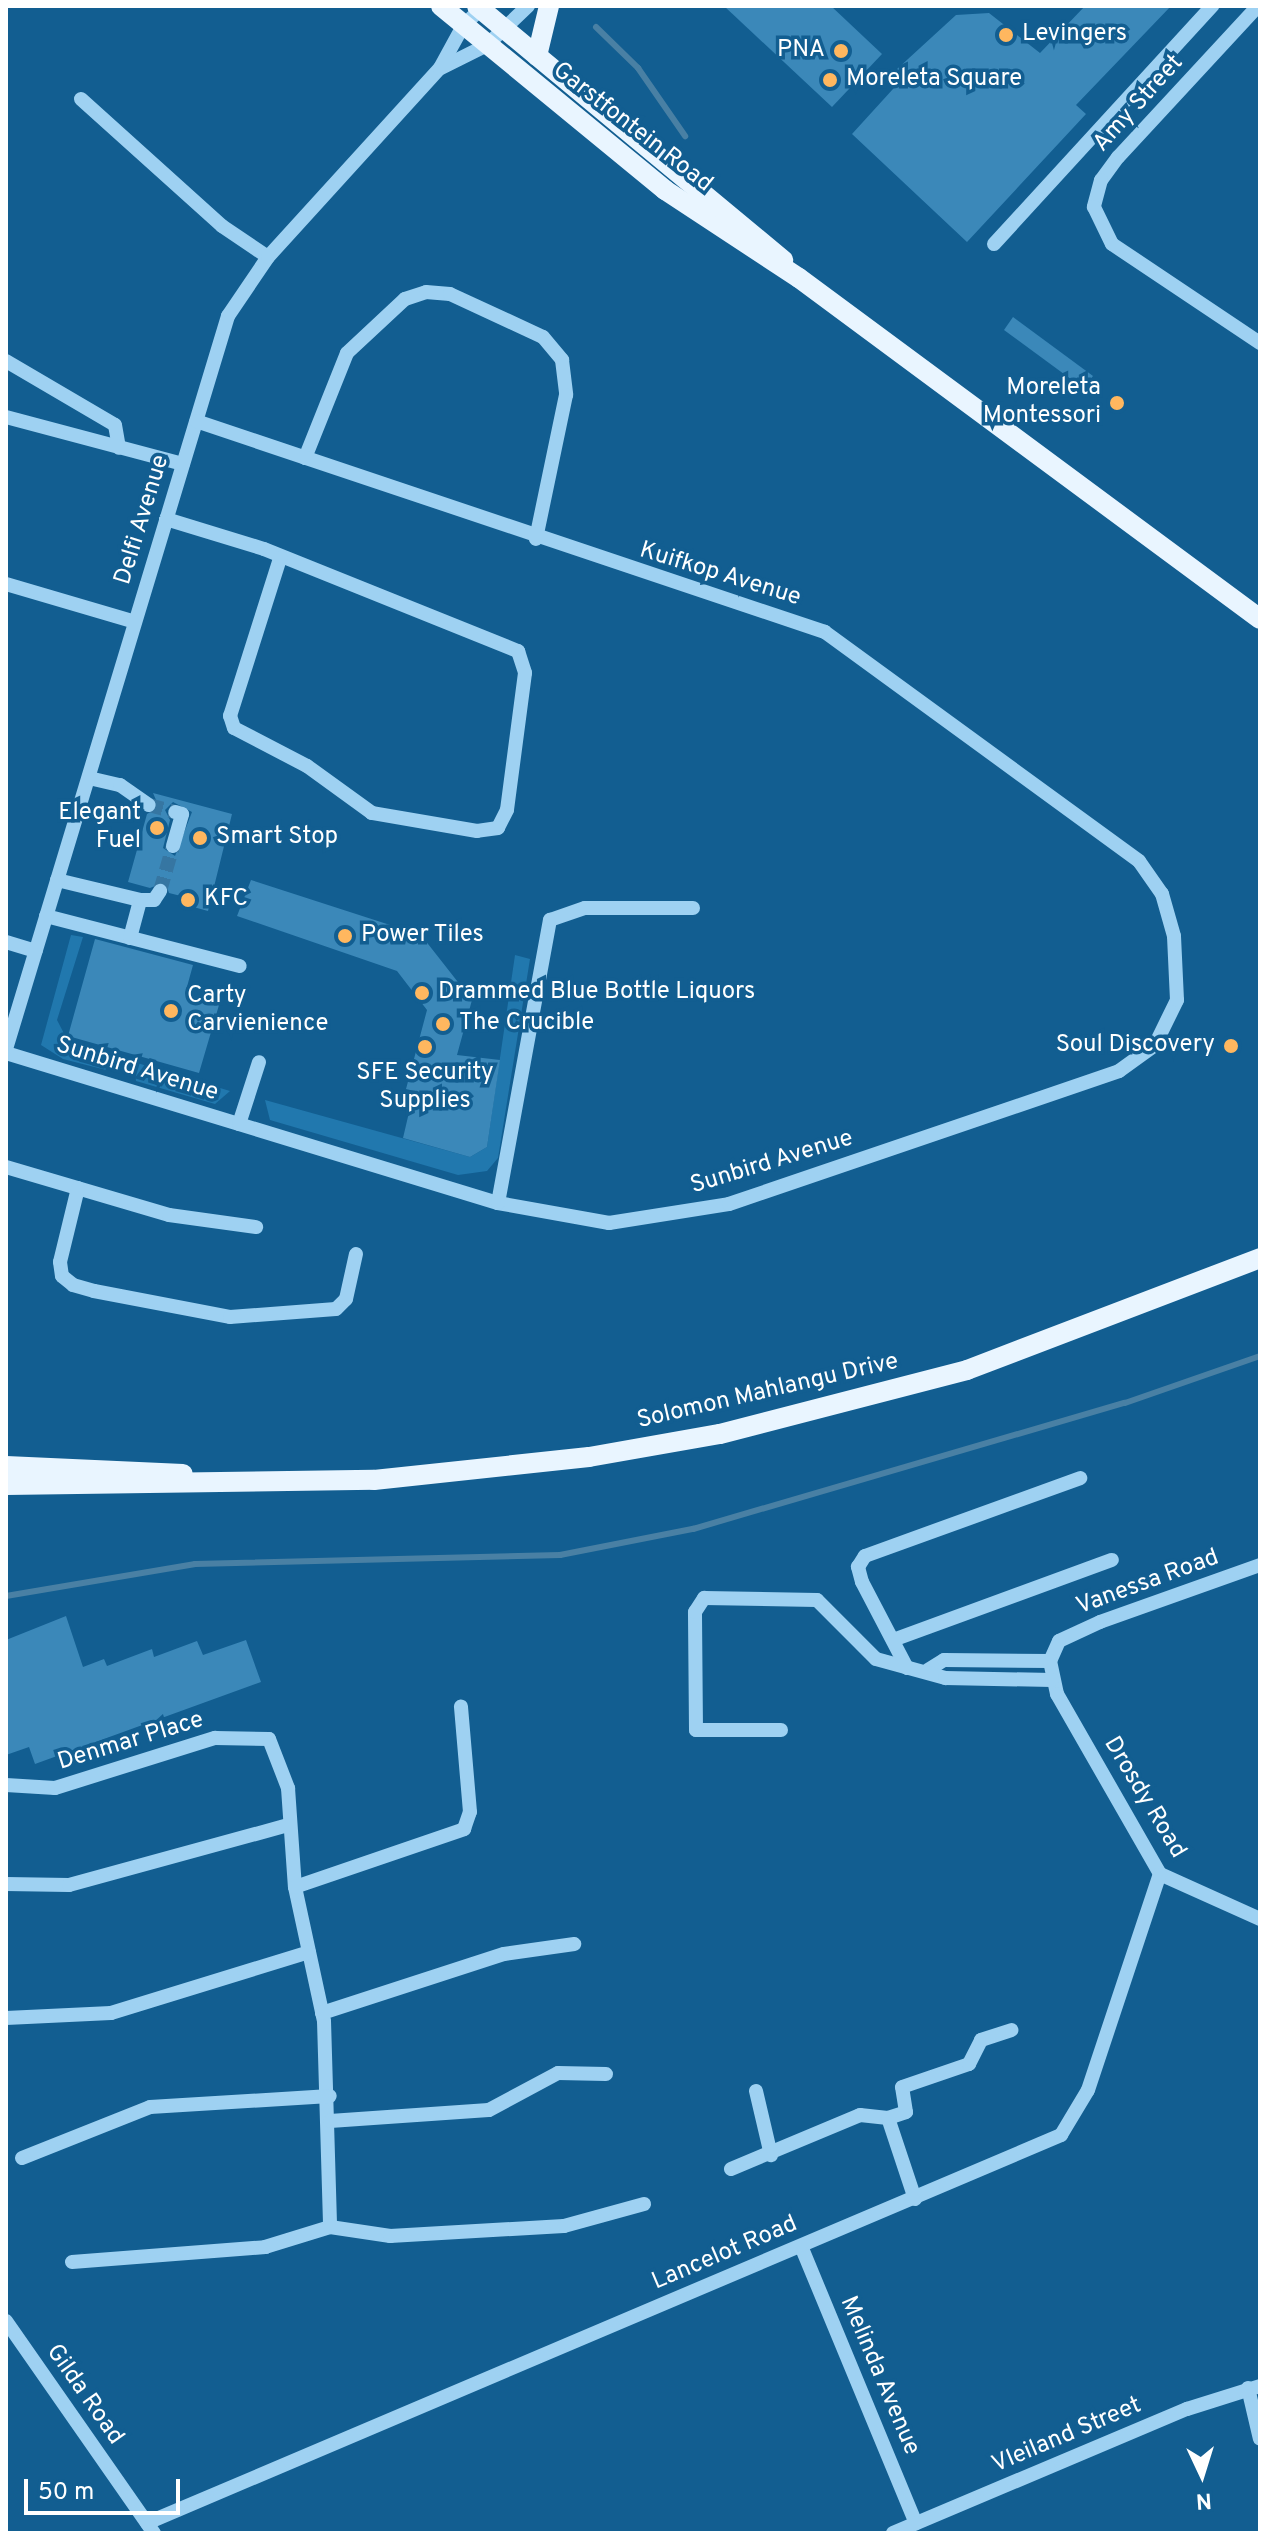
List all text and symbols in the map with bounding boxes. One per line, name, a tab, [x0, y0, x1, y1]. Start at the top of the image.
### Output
place label: Levingers	[1022, 21, 1127, 49]
marker: Levingers	[997, 26, 1015, 44]
place label: PNA	[777, 37, 825, 65]
marker: PNA	[832, 42, 850, 60]
street label: Amy Street	[1088, 49, 1190, 159]
street label: Garstfontein Road	[546, 57, 718, 199]
place label: Moreleta Square	[846, 66, 1022, 94]
marker: Moreleta Square	[821, 71, 839, 89]
place label: Moreleta Montessori	[983, 375, 1101, 431]
marker: Moreleta Montessori	[1108, 394, 1126, 412]
street label: Delfi Avenue	[109, 451, 177, 589]
street label: Kuifkop Avenue	[635, 537, 805, 613]
place label: Elegant Fuel	[58, 800, 141, 856]
marker: Elegant Fuel	[148, 819, 166, 837]
place label: Smart Stop	[216, 824, 338, 852]
marker: Smart Stop	[191, 829, 209, 847]
place label: KFC	[204, 886, 248, 914]
marker: KFC	[179, 891, 197, 909]
place label: Power Tiles	[361, 922, 485, 950]
marker: Power Tiles	[336, 927, 354, 945]
place label: Drammed Blue Bottle Liquors	[438, 979, 755, 1007]
place label: Carty Carvienience	[187, 983, 328, 1039]
marker: Drammed Blue Bottle Liquors	[413, 984, 431, 1002]
marker: Carty Carvienience	[162, 1002, 180, 1020]
place label: The Crucible	[459, 1010, 594, 1038]
marker: The Crucible	[434, 1015, 452, 1033]
street label: Sunbird Avenue	[52, 1031, 222, 1109]
place label: Soul Discovery	[1056, 1032, 1215, 1060]
marker: Soul Discovery	[1222, 1037, 1240, 1055]
marker: SFE Security Supplies	[416, 1038, 434, 1056]
place label: SFE Security Supplies	[356, 1060, 494, 1116]
street label: Sunbird Avenue	[687, 1124, 857, 1202]
street label: Solomon Mahlangu Drive	[635, 1348, 901, 1436]
street label: Vanessa Road	[1073, 1544, 1223, 1622]
street label: Denmar Place	[55, 1706, 207, 1778]
street label: Drosdy Road	[1096, 1732, 1192, 1864]
street label: Lancelot Road	[648, 2210, 802, 2298]
street label: Melinda Avenue	[832, 2292, 926, 2460]
street label: Gilda Road	[39, 2339, 129, 2451]
street label: Vleiland Street	[988, 2392, 1146, 2480]
north arrow	[1162, 2435, 1242, 2515]
scale bar	[28, 2463, 184, 2513]
text: 50 m	[38, 2478, 94, 2508]
text: N	[1195, 2485, 1213, 2513]

